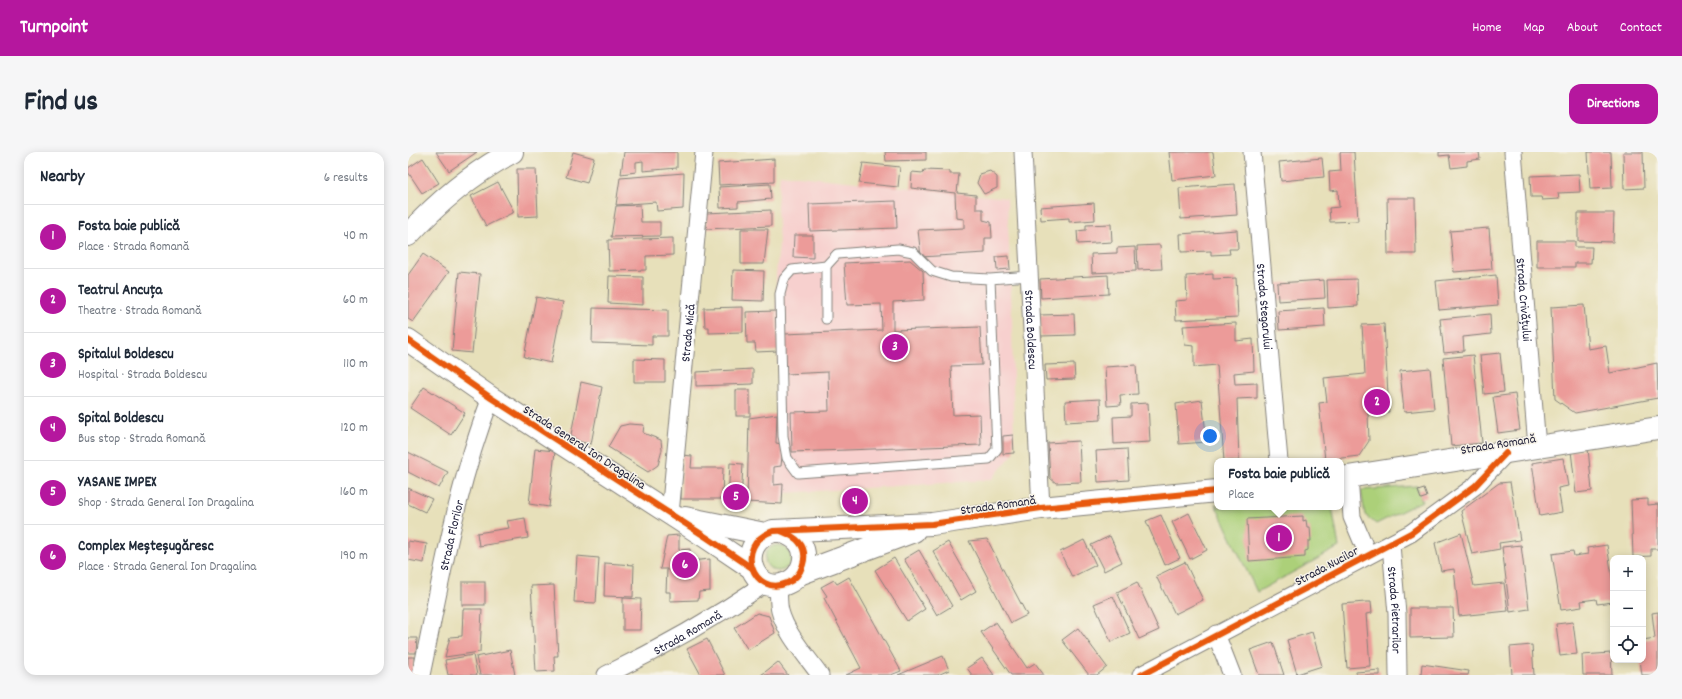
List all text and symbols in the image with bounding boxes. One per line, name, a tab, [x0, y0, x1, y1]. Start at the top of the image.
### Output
text: Turnpoint	[20, 15, 88, 42]
text: Home	[1472, 18, 1501, 38]
text: Map	[1523, 18, 1545, 38]
text: About	[1567, 18, 1598, 38]
text: Contact	[1620, 18, 1662, 38]
text: Find us	[24, 84, 98, 124]
button: Directions	[1569, 84, 1658, 124]
text: Nearby	[40, 166, 84, 190]
text: 6 results	[324, 169, 368, 188]
text: Fosta baie publică	[78, 216, 180, 238]
text: 1	[52, 227, 54, 246]
text: 40 m	[344, 227, 368, 246]
text: Place · Strada Romană	[78, 238, 189, 257]
street label: Strada Crivățului	[1510, 257, 1535, 343]
street label: Strada Stegarului	[1250, 263, 1276, 351]
text: Teatrul Ancuța	[78, 280, 162, 302]
street label: Strada Boldescu	[1018, 290, 1041, 370]
text: 2	[50, 291, 56, 310]
text: 60 m	[343, 291, 368, 310]
text: Theatre · Strada Romană	[78, 302, 202, 321]
street label: Strada Mică	[677, 303, 702, 363]
pin: 3	[882, 332, 908, 362]
text: Spitalul Boldescu	[78, 344, 174, 366]
text: 3	[50, 355, 56, 374]
text: 110 m	[343, 355, 368, 374]
text: Hospital · Strada Boldescu	[78, 366, 207, 385]
pin: 2	[1364, 387, 1390, 417]
street label: Strada General Ion Dragalina	[518, 401, 650, 496]
text: Spital Boldescu	[78, 408, 164, 430]
text: 4	[50, 419, 56, 438]
text: 120 m	[340, 419, 368, 438]
your location	[1200, 426, 1220, 446]
text: Bus stop · Strada Romană	[78, 430, 205, 449]
street label: Strada Romană	[1459, 430, 1538, 461]
popup	[1214, 458, 1344, 510]
text: Fosta baie publică	[1228, 464, 1330, 486]
text: YASANE IMPEX	[78, 472, 157, 494]
pin: 5	[723, 482, 749, 512]
text: 5	[50, 483, 56, 502]
text: 160 m	[340, 483, 368, 502]
pin: 4	[842, 486, 868, 516]
text: Place	[1228, 486, 1254, 505]
street label: Strada Romană	[959, 492, 1038, 521]
text: Shop · Strada General Ion Dragalina	[78, 494, 254, 513]
street label: Strada Florilor	[436, 498, 470, 573]
pin: 1	[1266, 523, 1292, 553]
text: Complex Meșteșugăresc	[78, 536, 214, 558]
street label: Strada Nucilor	[1292, 542, 1363, 592]
text: 6	[50, 547, 56, 566]
text: 190 m	[340, 547, 368, 566]
pin: 6	[672, 550, 698, 580]
map controls	[1610, 555, 1646, 663]
button: +	[1610, 555, 1646, 591]
text: Place · Strada General Ion Dragalina	[78, 558, 256, 577]
street label: Strada Pietrarilor	[1381, 566, 1405, 654]
button: −	[1610, 591, 1646, 627]
street label: Strada Romană	[651, 606, 727, 661]
button: locate	[1610, 627, 1646, 663]

